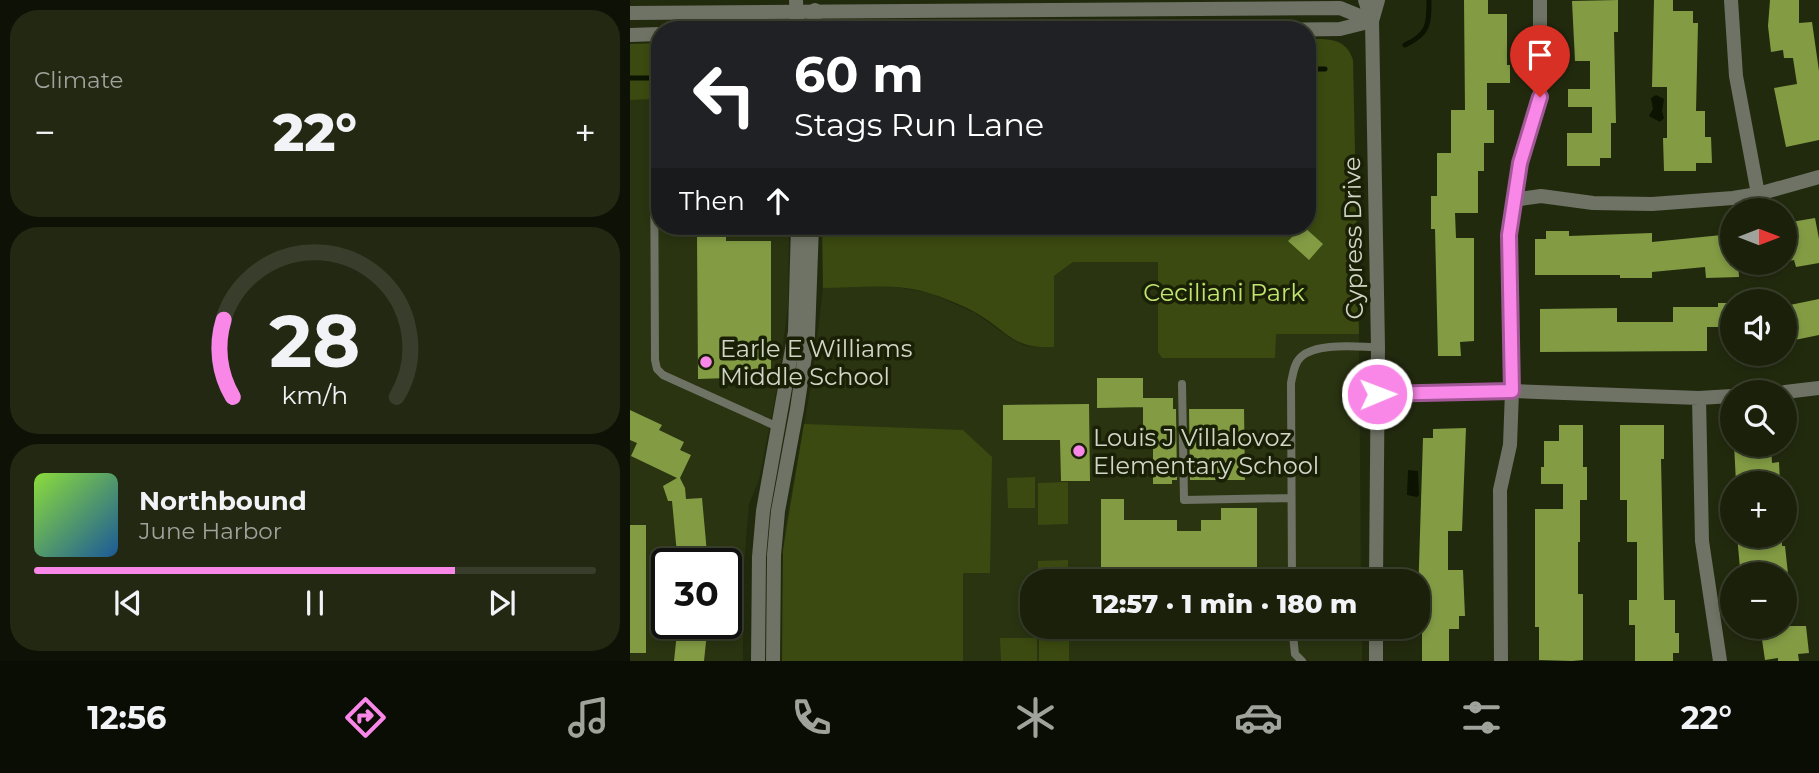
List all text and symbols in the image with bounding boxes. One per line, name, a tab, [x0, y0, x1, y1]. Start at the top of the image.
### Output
pin	[1510, 25, 1570, 97]
icon: arrive	[1521, 36, 1559, 74]
text: 60 m	[794, 45, 924, 104]
icon: left	[679, 49, 770, 140]
text: Climate	[34, 66, 123, 94]
text: 22°	[273, 101, 357, 164]
text: Stags Run Lane	[794, 105, 1044, 144]
text: −	[34, 109, 56, 156]
text: +	[574, 109, 596, 156]
street label: Cypress Drive	[1337, 156, 1369, 320]
icon: ahead	[759, 182, 797, 220]
text: Then	[679, 185, 745, 217]
north arrow	[1720, 198, 1797, 275]
map controls	[1720, 198, 1797, 639]
park label: Ceciliani Park	[1143, 278, 1305, 307]
button: sound	[1720, 289, 1797, 366]
text: 28	[270, 297, 361, 385]
place label: Earle E Williams Middle School	[720, 334, 912, 391]
marker: Earle E Williams Middle School	[698, 354, 714, 370]
position arrow	[1340, 357, 1414, 431]
text: km/h	[282, 379, 348, 409]
button: search	[1720, 380, 1797, 457]
place label: Louis J Villalovoz Elementary School	[1093, 423, 1319, 480]
marker: Louis J Villalovoz Elementary School	[1071, 443, 1087, 459]
button: +	[1720, 471, 1797, 548]
text: Northbound	[139, 485, 307, 517]
text: June Harbor	[139, 517, 282, 545]
speed limit sign: 30	[651, 548, 742, 639]
button: −	[1720, 562, 1797, 639]
icon: previous	[109, 584, 147, 622]
icon: pause	[296, 584, 334, 622]
icon: next	[483, 584, 521, 622]
text: 12:57 · 1 min · 180 m	[1093, 588, 1357, 620]
icon: directions	[341, 693, 390, 742]
icon: music	[564, 693, 613, 742]
icon: phone	[787, 693, 836, 742]
icon: climate	[1011, 693, 1060, 742]
icon: car	[1234, 693, 1283, 742]
icon: filters	[1457, 693, 1506, 742]
text: 12:56	[87, 698, 166, 737]
text: 22°	[1681, 698, 1732, 737]

